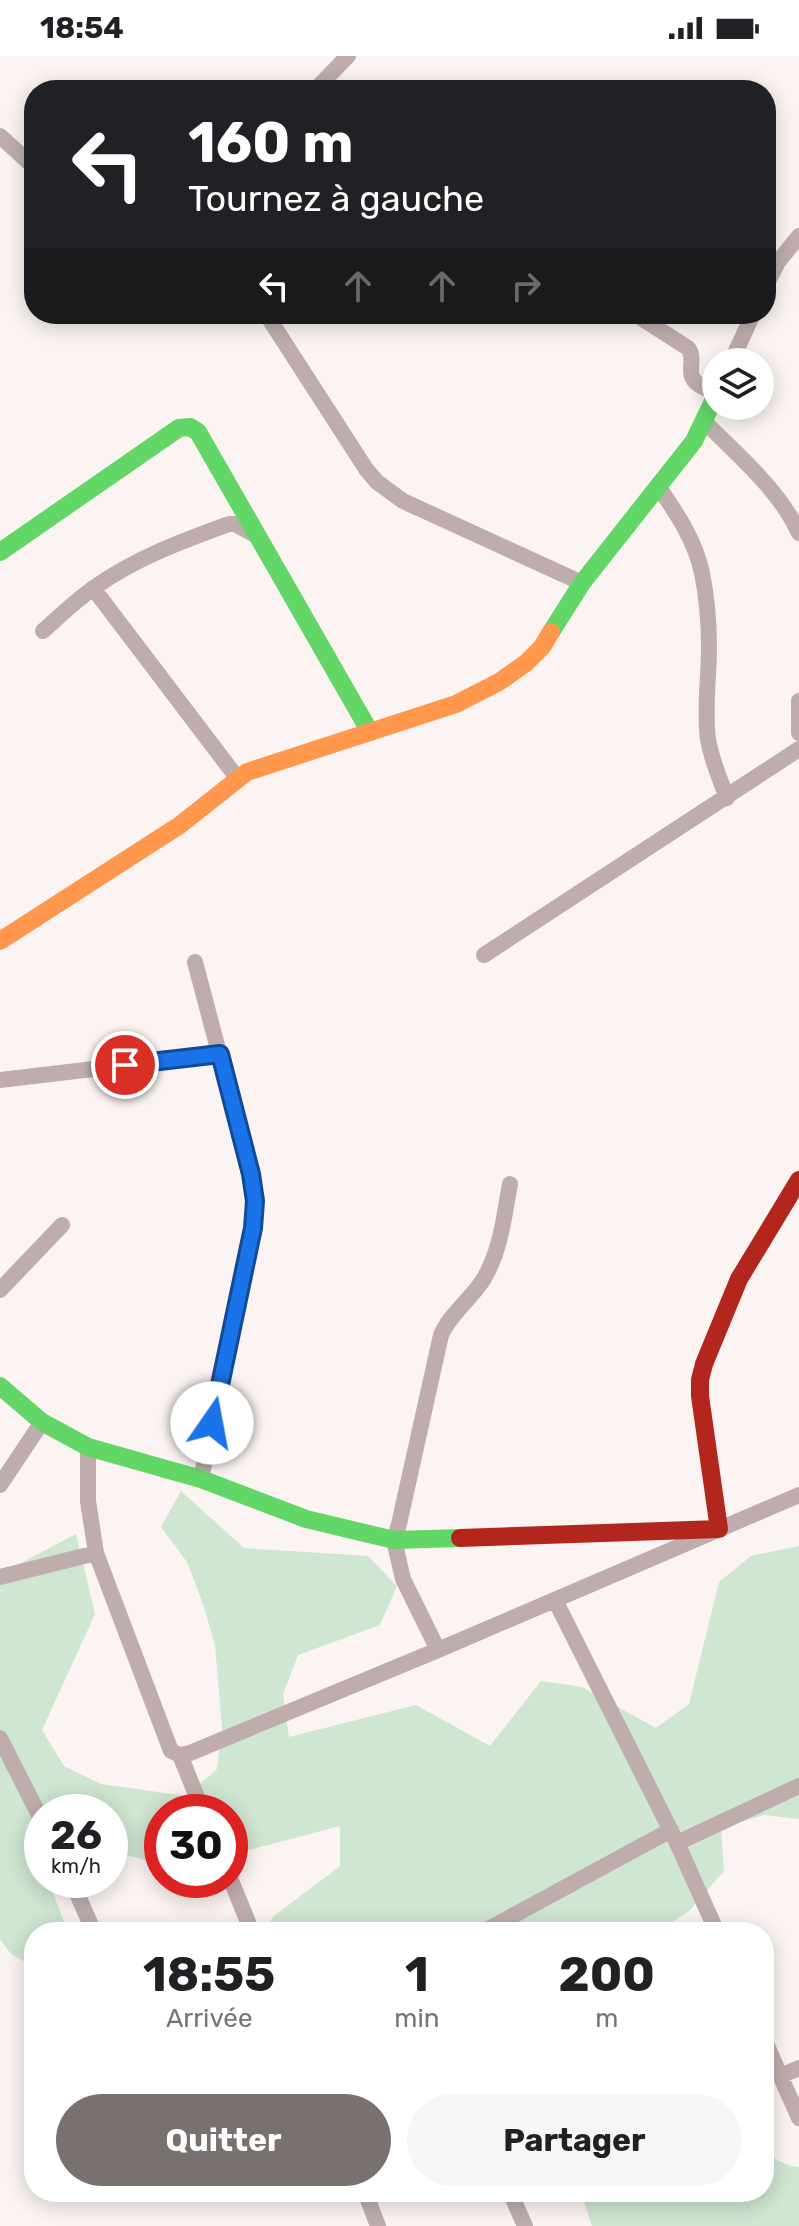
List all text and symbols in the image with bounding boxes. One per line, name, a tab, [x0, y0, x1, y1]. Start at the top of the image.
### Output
text: 18:54	[40, 10, 124, 46]
text: 160 m	[188, 110, 354, 176]
icon: left	[56, 112, 160, 216]
text: Tournez à gauche	[188, 177, 484, 220]
icon: left	[252, 264, 296, 308]
icon: ahead	[336, 264, 380, 308]
icon: ahead	[420, 264, 464, 308]
icon: right	[504, 264, 548, 308]
map controls	[702, 348, 774, 420]
button: layers	[702, 348, 774, 420]
pin	[91, 1031, 159, 1099]
icon: arrive	[103, 1043, 147, 1087]
position arrow	[170, 1381, 254, 1465]
speed limit sign: 30	[144, 1794, 248, 1898]
text: 26	[50, 1812, 102, 1859]
text: km/h	[51, 1854, 101, 1878]
text: 18:55	[143, 1946, 275, 2003]
text: 1	[405, 1946, 429, 2003]
text: 200	[559, 1946, 655, 2003]
text: Arrivée	[166, 2003, 252, 2034]
text: min	[394, 2003, 440, 2034]
text: m	[595, 2003, 618, 2034]
button: Quitter	[56, 2094, 391, 2186]
button: Partager	[407, 2094, 742, 2186]

